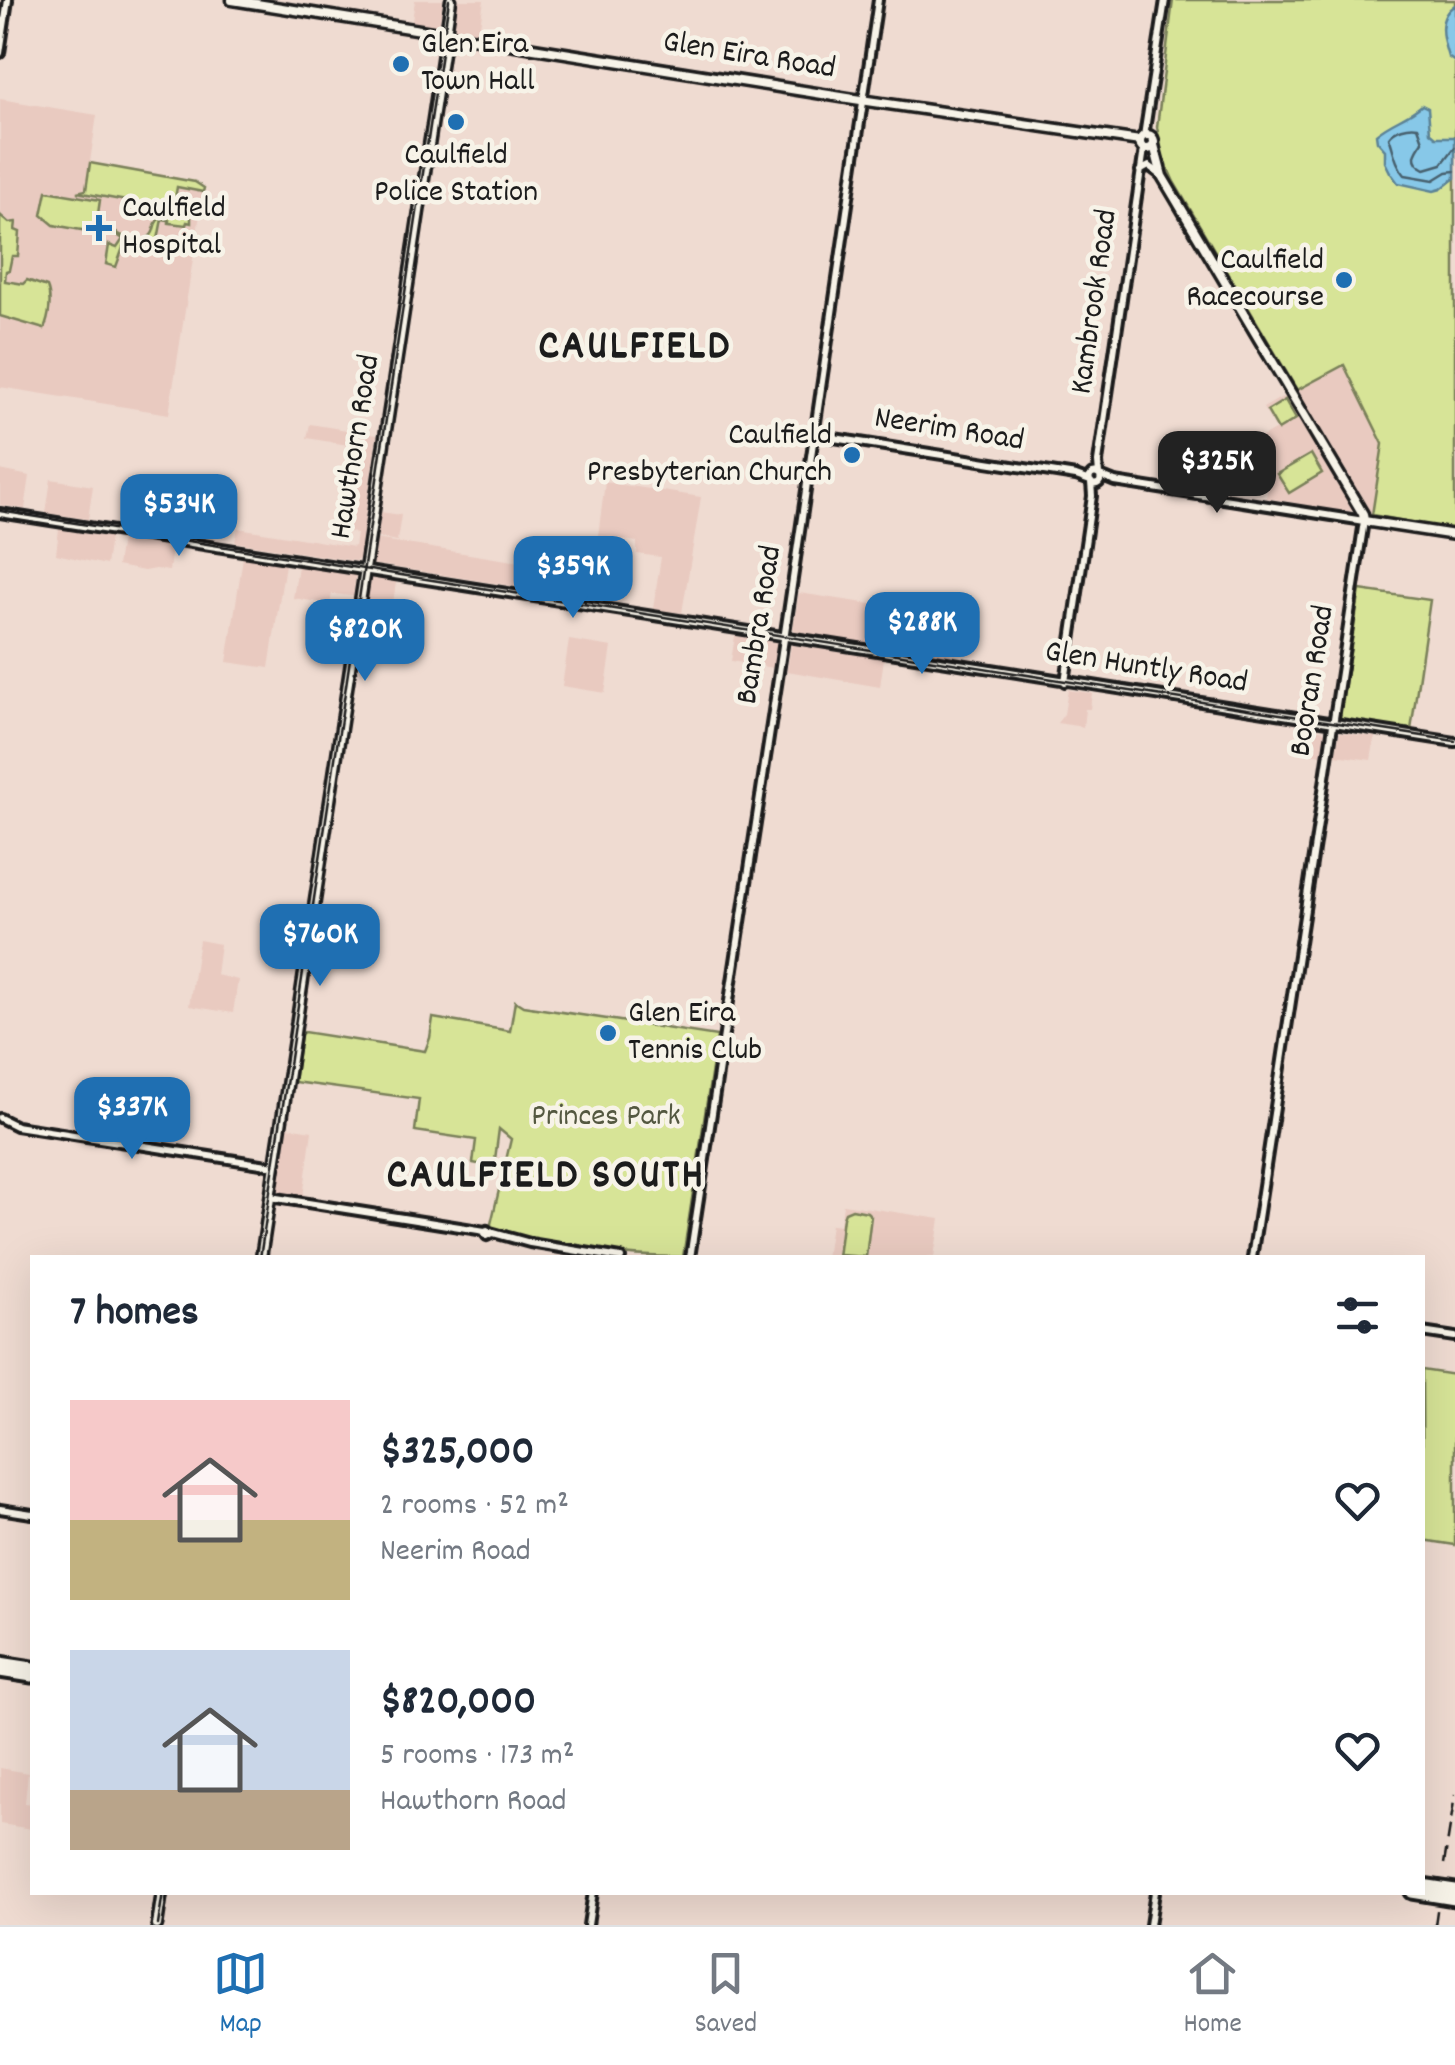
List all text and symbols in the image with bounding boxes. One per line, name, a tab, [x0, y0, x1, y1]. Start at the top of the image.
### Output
street label: Glen Eira Road	[659, 21, 839, 93]
place label: Glen Eira Town Hall	[421, 23, 535, 106]
marker: Glen Eira Town Hall	[390, 53, 412, 75]
marker: Caulfield Police Station	[445, 111, 467, 133]
place label: Caulfield Police Station	[374, 134, 538, 217]
place label: Caulfield Hospital	[122, 187, 226, 270]
street label: Kambrook Road	[1060, 207, 1132, 397]
marker: Caulfield Hospital	[86, 215, 112, 241]
place label: Caulfield Racecourse	[1186, 239, 1324, 322]
marker: Caulfield Racecourse	[1333, 269, 1355, 291]
district label: CAULFIELD	[538, 319, 732, 379]
street label: Hawthorn Road	[320, 351, 394, 543]
street label: Neerim Road	[871, 396, 1027, 466]
place label: Caulfield Presbyterian Church	[587, 414, 832, 497]
pin: $325K	[1147, 431, 1287, 516]
text: $325K	[1180, 440, 1254, 486]
marker: Caulfield Presbyterian Church	[841, 444, 863, 466]
pin: $534K	[109, 474, 249, 559]
text: $534K	[142, 483, 216, 529]
pin: $359K	[503, 536, 643, 621]
street label: Bambra Road	[726, 542, 796, 708]
text: $359K	[536, 545, 610, 591]
pin: $288K	[852, 592, 992, 677]
pin: $820K	[295, 599, 435, 684]
text: $288K	[887, 601, 957, 647]
street label: Booran Road	[1279, 602, 1349, 760]
text: $820K	[327, 608, 403, 654]
street label: Glen Huntly Road	[1041, 630, 1251, 708]
pin: $760K	[250, 904, 390, 989]
text: $760K	[282, 913, 358, 959]
place label: Glen Eira Tennis Club	[628, 992, 762, 1075]
marker: Glen Eira Tennis Club	[597, 1022, 619, 1044]
pin: $337K	[62, 1077, 202, 1162]
text: $337K	[96, 1086, 168, 1132]
park label: Princes Park	[531, 1095, 681, 1141]
district label: CAULFIELD SOUTH	[386, 1148, 706, 1208]
text: 7 homes	[70, 1285, 199, 1345]
icon: filters	[1330, 1288, 1385, 1343]
text: $325,000	[380, 1424, 534, 1484]
icon: home	[150, 1440, 270, 1560]
icon: heart	[1330, 1473, 1385, 1528]
text: 2 rooms · 52 m²	[380, 1484, 569, 1530]
text: Neerim Road	[380, 1530, 531, 1576]
text: $820,000	[380, 1674, 536, 1734]
icon: home	[150, 1690, 270, 1810]
icon: heart	[1330, 1723, 1385, 1778]
text: 5 rooms · 173 m²	[380, 1734, 574, 1780]
text: Hawthorn Road	[380, 1780, 567, 1826]
tab: Map	[213, 1946, 268, 2046]
tab: Saved	[695, 1946, 757, 2046]
tab: Home	[1183, 1946, 1242, 2046]

